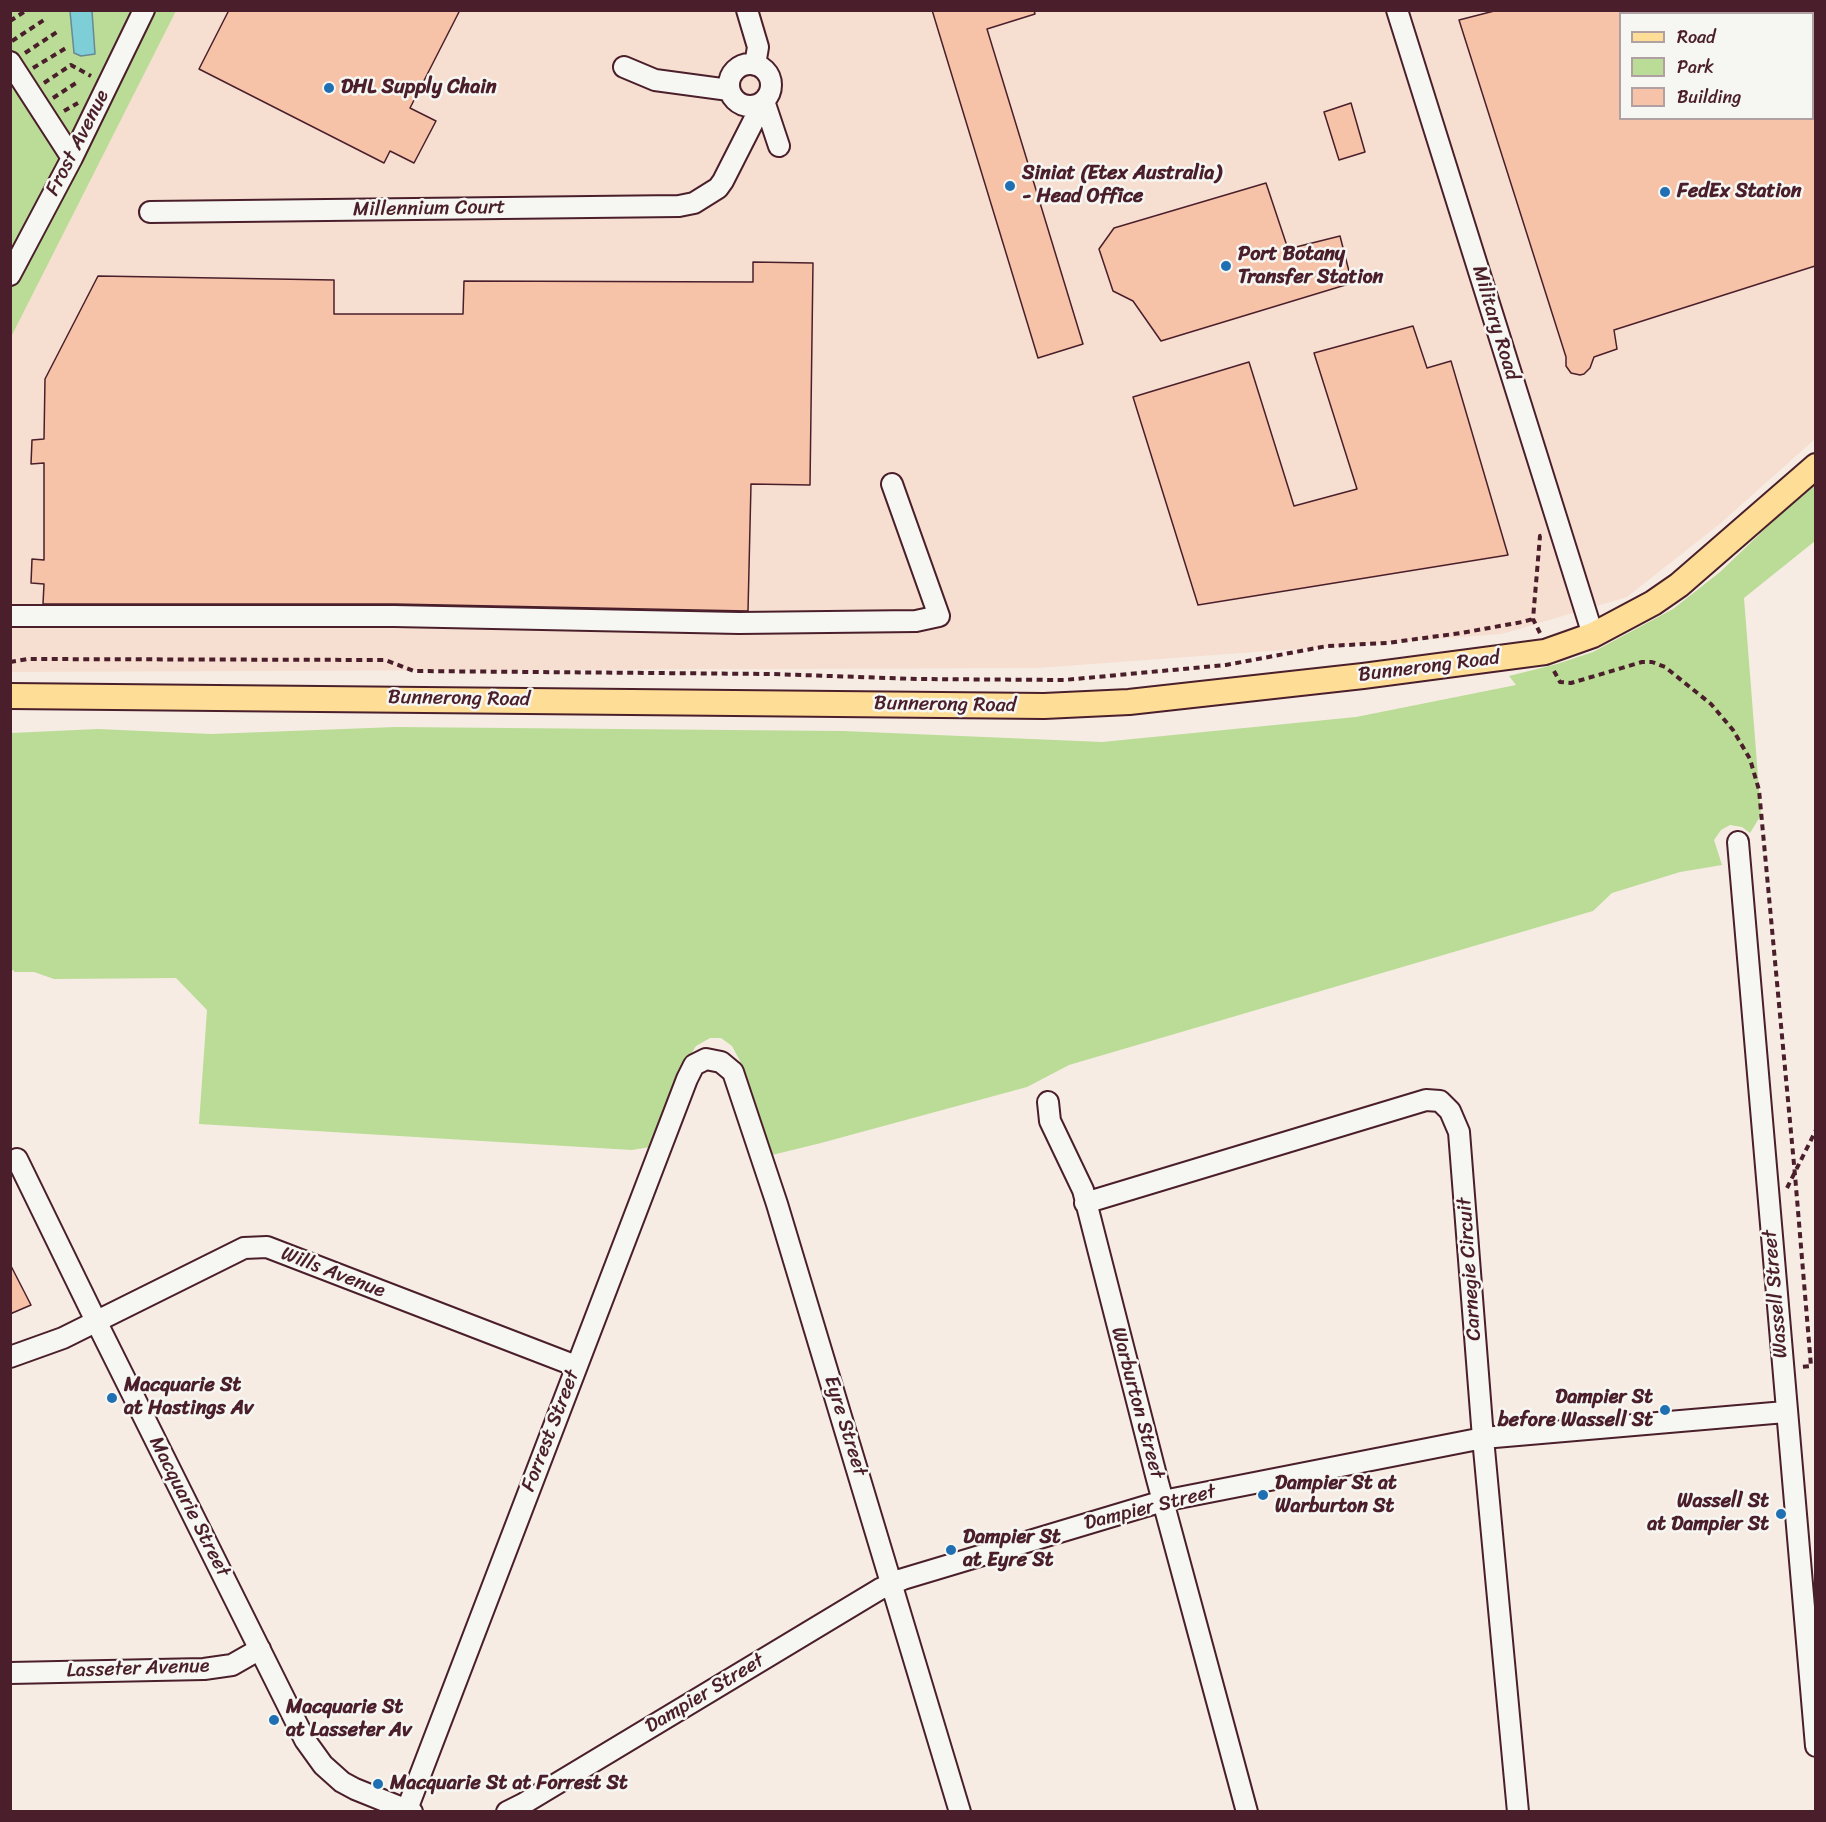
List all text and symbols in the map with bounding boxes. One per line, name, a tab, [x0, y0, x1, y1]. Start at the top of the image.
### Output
legend	[1619, 12, 1814, 120]
text: Road	[1677, 21, 1716, 53]
text: Park	[1677, 51, 1714, 83]
place label: DHL Supply Chain	[341, 76, 497, 100]
marker: DHL Supply Chain	[322, 81, 336, 95]
text: Building	[1677, 81, 1741, 113]
street label: Frost Avenue	[41, 86, 115, 200]
place label: Siniat (Etex Australia) - Head Office	[1022, 162, 1221, 209]
marker: Siniat (Etex Australia) - Head Office	[1003, 179, 1017, 193]
place label: FedEx Station	[1677, 180, 1802, 204]
marker: FedEx Station	[1658, 185, 1672, 199]
street label: Millennium Court	[353, 196, 505, 222]
place label: Port Botany Transfer Station	[1238, 243, 1383, 290]
marker: Port Botany Transfer Station	[1219, 259, 1233, 273]
street label: Military Road	[1466, 263, 1524, 383]
street label: Bunnerong Road	[1357, 646, 1501, 688]
street label: Bunnerong Road	[388, 686, 530, 712]
street label: Bunnerong Road	[874, 692, 1016, 718]
street label: Carnegie Circuit	[1453, 1197, 1487, 1341]
street label: Wassell Street	[1758, 1229, 1794, 1359]
street label: Wills Avenue	[278, 1242, 388, 1304]
street label: Warburton Street	[1105, 1325, 1169, 1481]
street label: Forrest Street	[517, 1367, 585, 1495]
street label: Eyre Street	[818, 1373, 872, 1479]
place label: Macquarie St at Hastings Av	[124, 1374, 253, 1421]
place label: Dampier St before Wassell St	[1498, 1386, 1653, 1433]
marker: Macquarie St at Hastings Av	[105, 1391, 119, 1405]
marker: Dampier St before Wassell St	[1658, 1403, 1672, 1417]
street label: Macquarie Street	[143, 1433, 235, 1581]
place label: Dampier St at Warburton St	[1275, 1472, 1397, 1519]
street label: Dampier Street	[1082, 1480, 1218, 1536]
marker: Dampier St at Warburton St	[1256, 1488, 1270, 1502]
place label: Wassell St at Dampier St	[1647, 1490, 1769, 1537]
marker: Wassell St at Dampier St	[1774, 1507, 1788, 1521]
place label: Dampier St at Eyre St	[963, 1526, 1061, 1573]
marker: Dampier St at Eyre St	[944, 1543, 958, 1557]
street label: Dampier Street	[641, 1649, 769, 1739]
street label: Lasseter Avenue	[66, 1655, 210, 1683]
place label: Macquarie St at Lasseter Av	[286, 1696, 411, 1743]
marker: Macquarie St at Lasseter Av	[267, 1713, 281, 1727]
place label: Macquarie St at Forrest St	[390, 1772, 628, 1796]
marker: Macquarie St at Forrest St	[371, 1777, 385, 1791]

